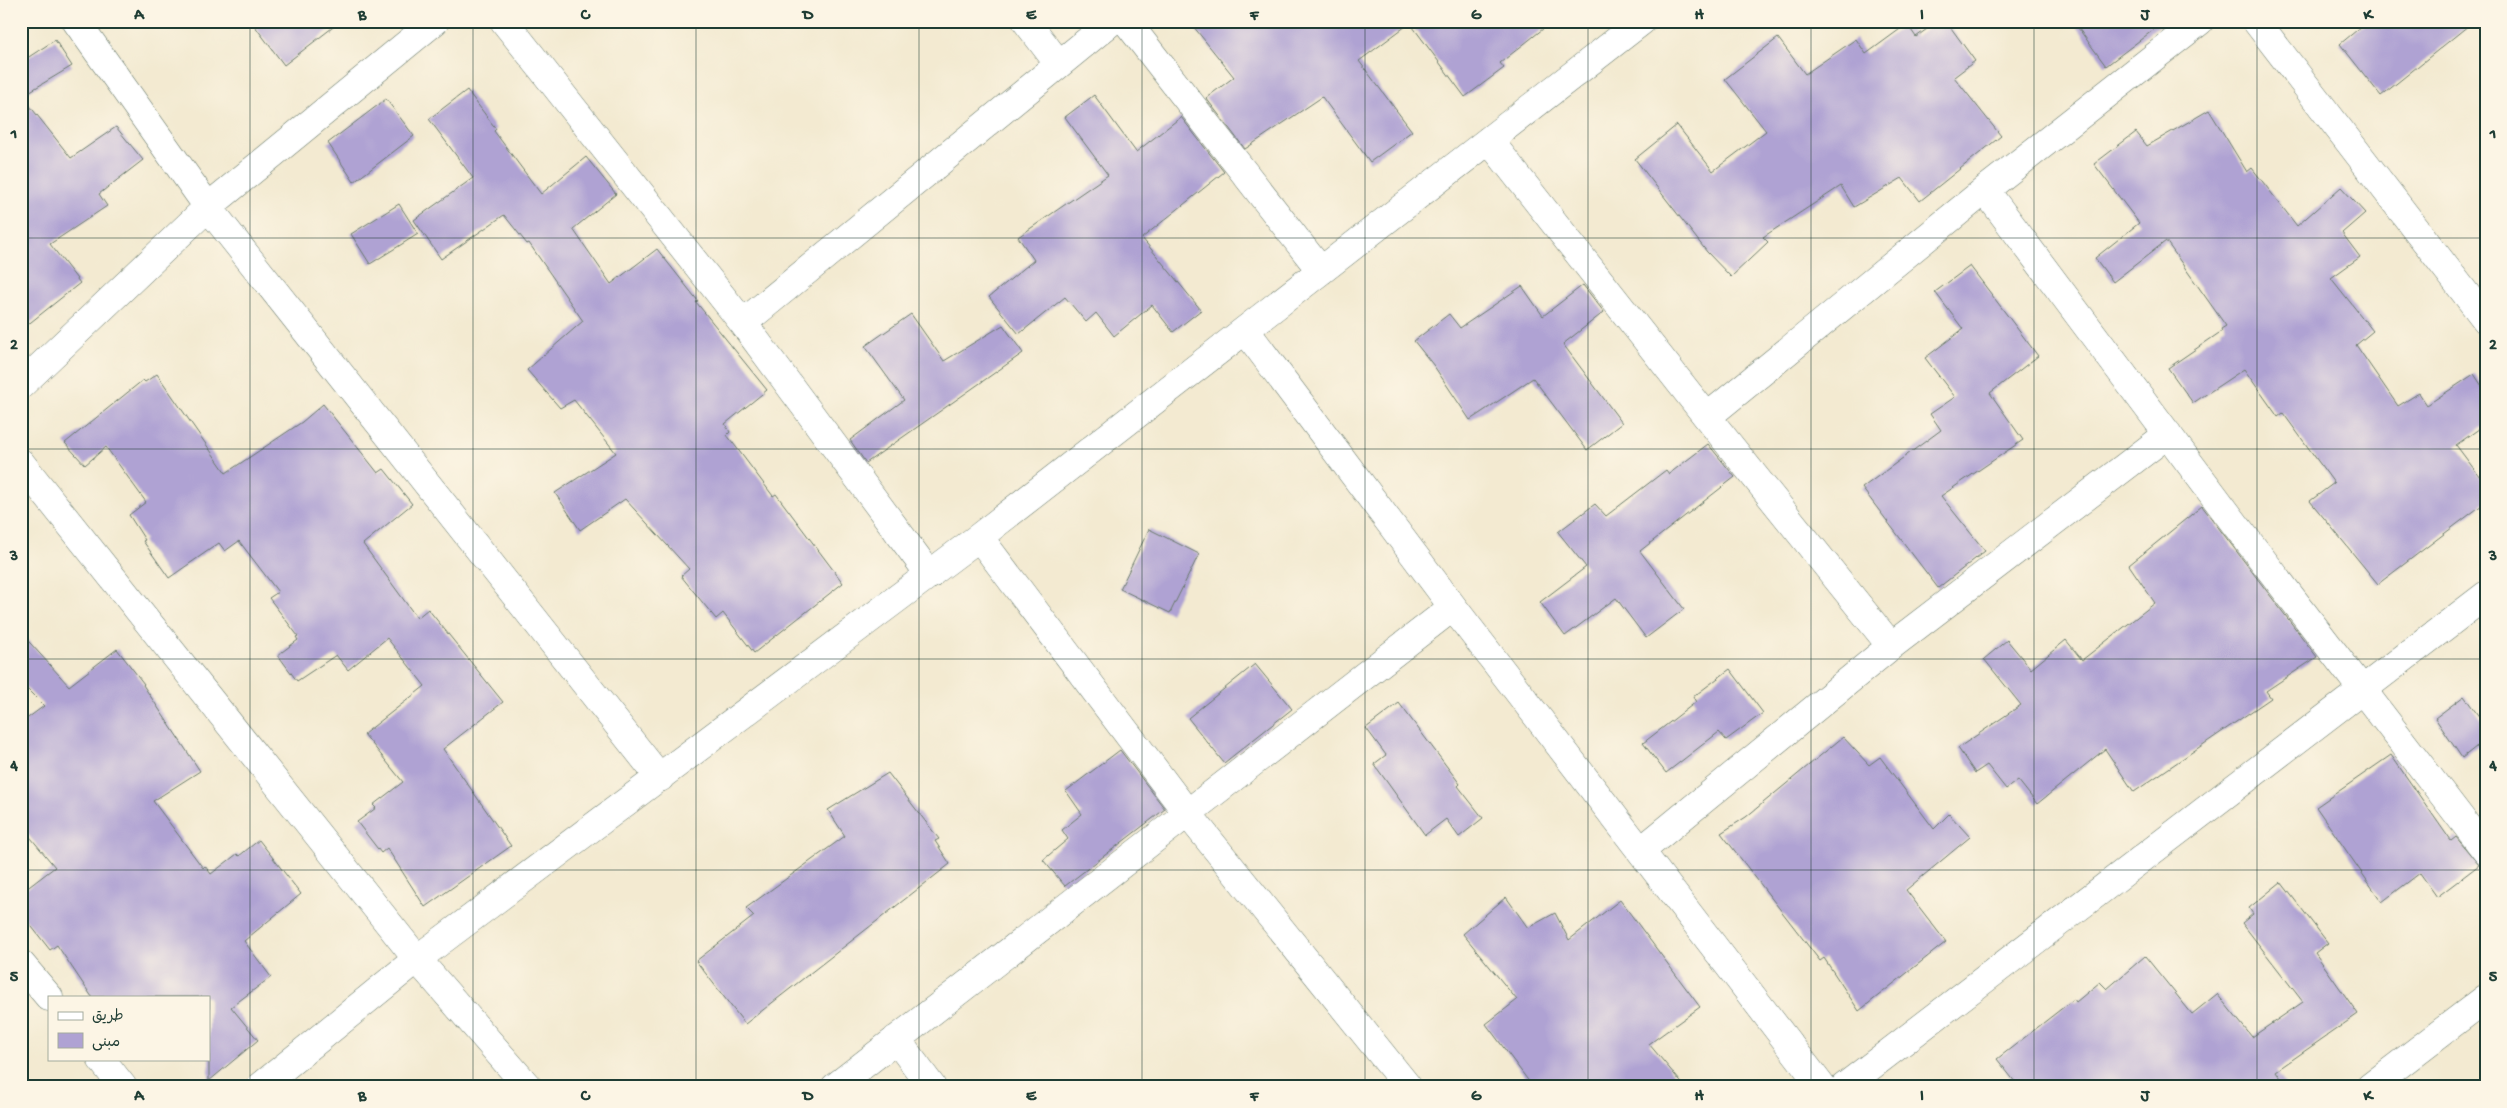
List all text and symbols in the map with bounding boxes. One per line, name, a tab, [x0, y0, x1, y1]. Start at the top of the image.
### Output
text: A	[133, 7, 145, 26]
text: B	[357, 7, 367, 26]
text: C	[580, 7, 591, 26]
text: D	[801, 7, 814, 26]
text: E	[1026, 7, 1037, 26]
text: F	[1249, 7, 1260, 26]
text: G	[1471, 7, 1482, 26]
text: H	[1694, 7, 1704, 26]
text: I	[1920, 7, 1924, 26]
text: J	[2140, 7, 2151, 26]
text: K	[2363, 7, 2375, 26]
text: 1	[10, 126, 17, 145]
text: 1	[2489, 126, 2496, 145]
text: 2	[10, 337, 18, 356]
text: 2	[2489, 337, 2497, 356]
text: 3	[9, 548, 18, 567]
text: 3	[2488, 548, 2497, 567]
text: 4	[9, 758, 18, 777]
text: 4	[2488, 758, 2497, 777]
text: 5	[10, 969, 19, 988]
text: 5	[2489, 969, 2498, 988]
legend	[48, 996, 210, 1060]
text: طريق	[92, 1008, 124, 1026]
text: مبنى	[92, 1034, 120, 1052]
text: A	[133, 1088, 145, 1107]
text: B	[357, 1088, 367, 1107]
text: C	[580, 1088, 591, 1107]
text: D	[801, 1088, 814, 1107]
text: E	[1026, 1088, 1037, 1107]
text: F	[1249, 1088, 1260, 1107]
text: G	[1471, 1088, 1482, 1107]
text: H	[1694, 1088, 1704, 1107]
text: I	[1920, 1088, 1924, 1107]
text: J	[2140, 1088, 2151, 1107]
text: K	[2363, 1088, 2375, 1107]

